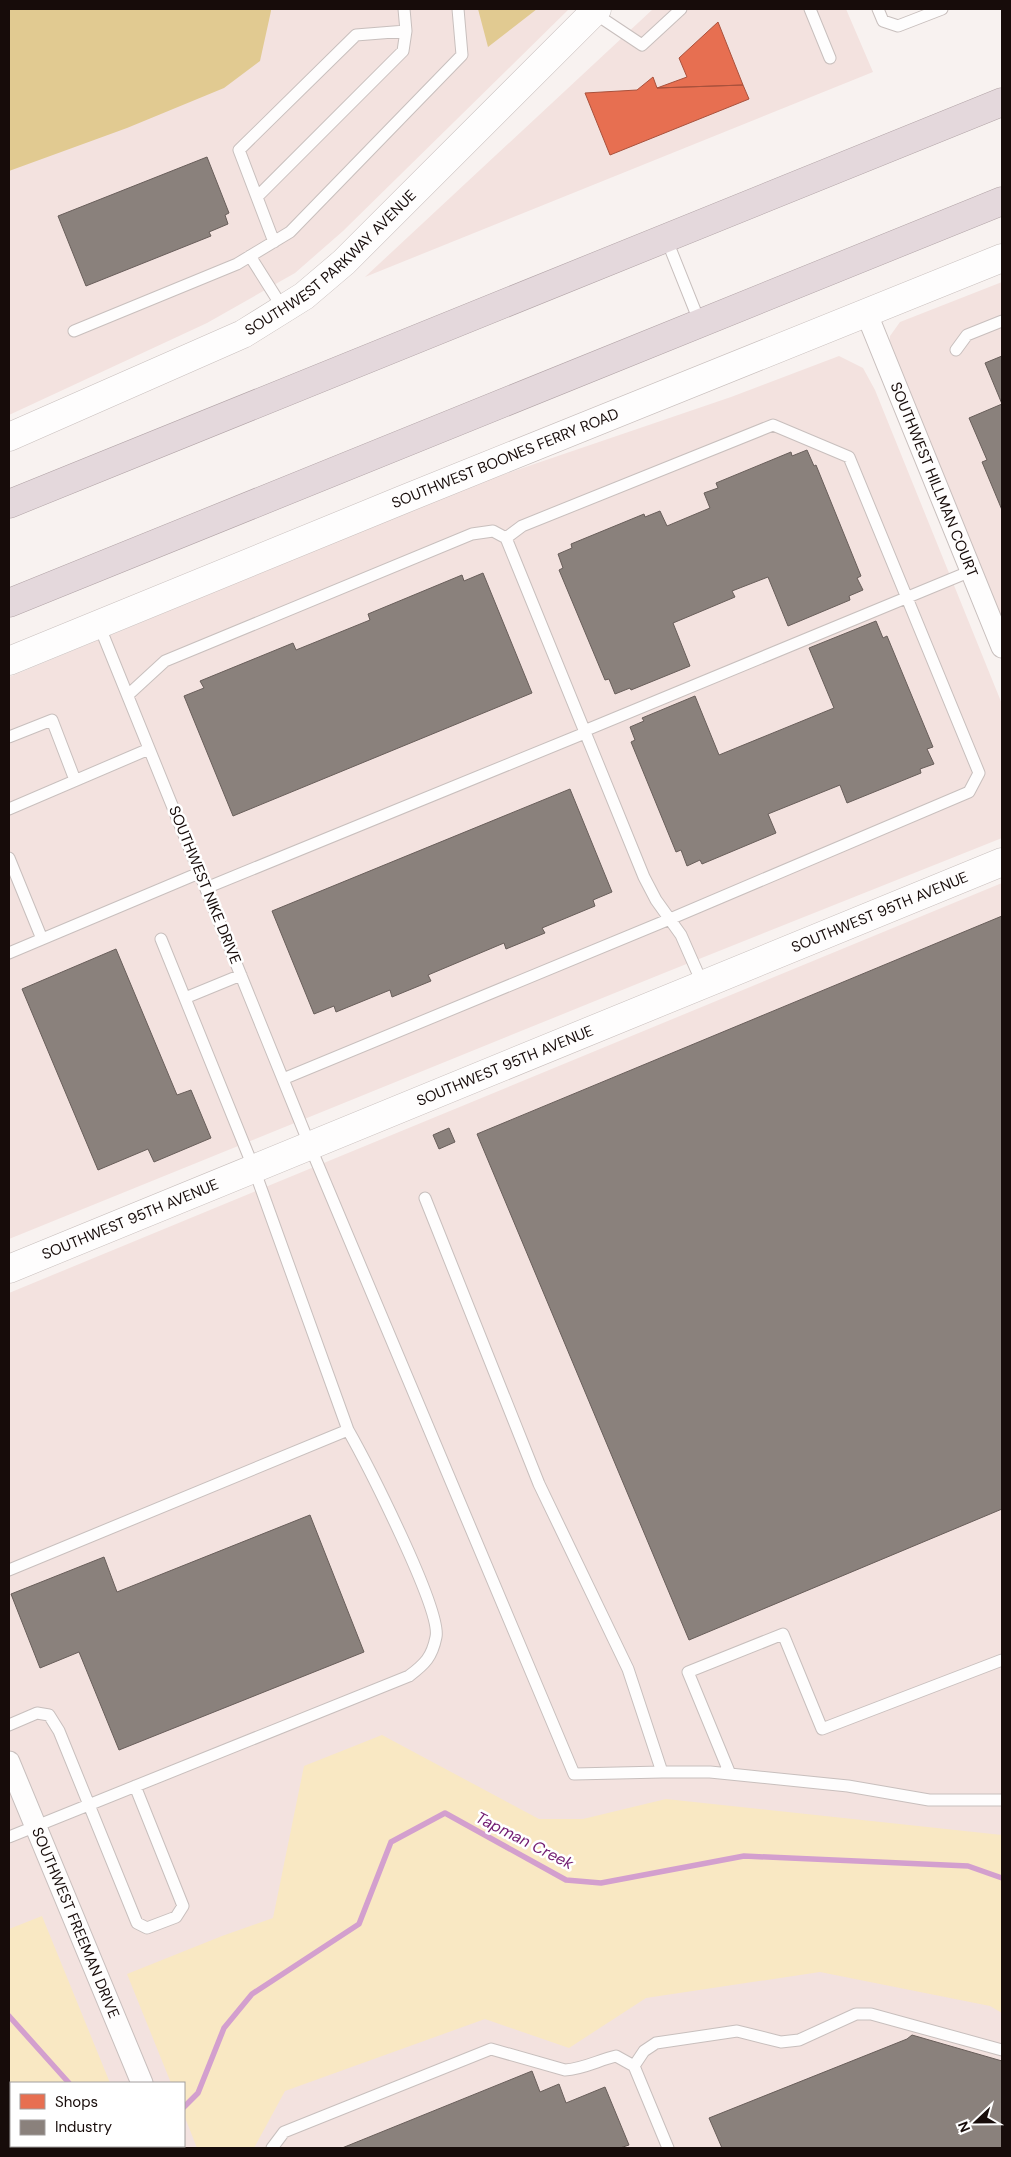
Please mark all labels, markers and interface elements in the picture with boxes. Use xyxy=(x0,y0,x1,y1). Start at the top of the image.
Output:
street label: SOUTHWEST PARKWAY AVENUE xyxy=(241,185,421,340)
street label: SOUTHWEST HILLMAN COURT xyxy=(886,379,983,580)
street label: SOUTHWEST BOONES FERRY ROAD xyxy=(389,404,622,513)
street label: SOUTHWEST NIKE DRIVE xyxy=(164,803,246,967)
street label: SOUTHWEST 95TH AVENUE xyxy=(788,867,971,957)
street label: SOUTHWEST 95TH AVENUE xyxy=(414,1021,596,1111)
street label: SOUTHWEST 95TH AVENUE xyxy=(39,1174,222,1264)
water label: Tapman Creek xyxy=(472,1807,578,1874)
street label: SOUTHWEST FREEMAN DRIVE xyxy=(27,1824,124,2021)
legend xyxy=(10,2082,185,2147)
text: Shops xyxy=(55,2092,98,2112)
north arrow xyxy=(951,2097,1001,2147)
text: Industry xyxy=(55,2117,113,2137)
text: N xyxy=(954,2119,974,2135)

